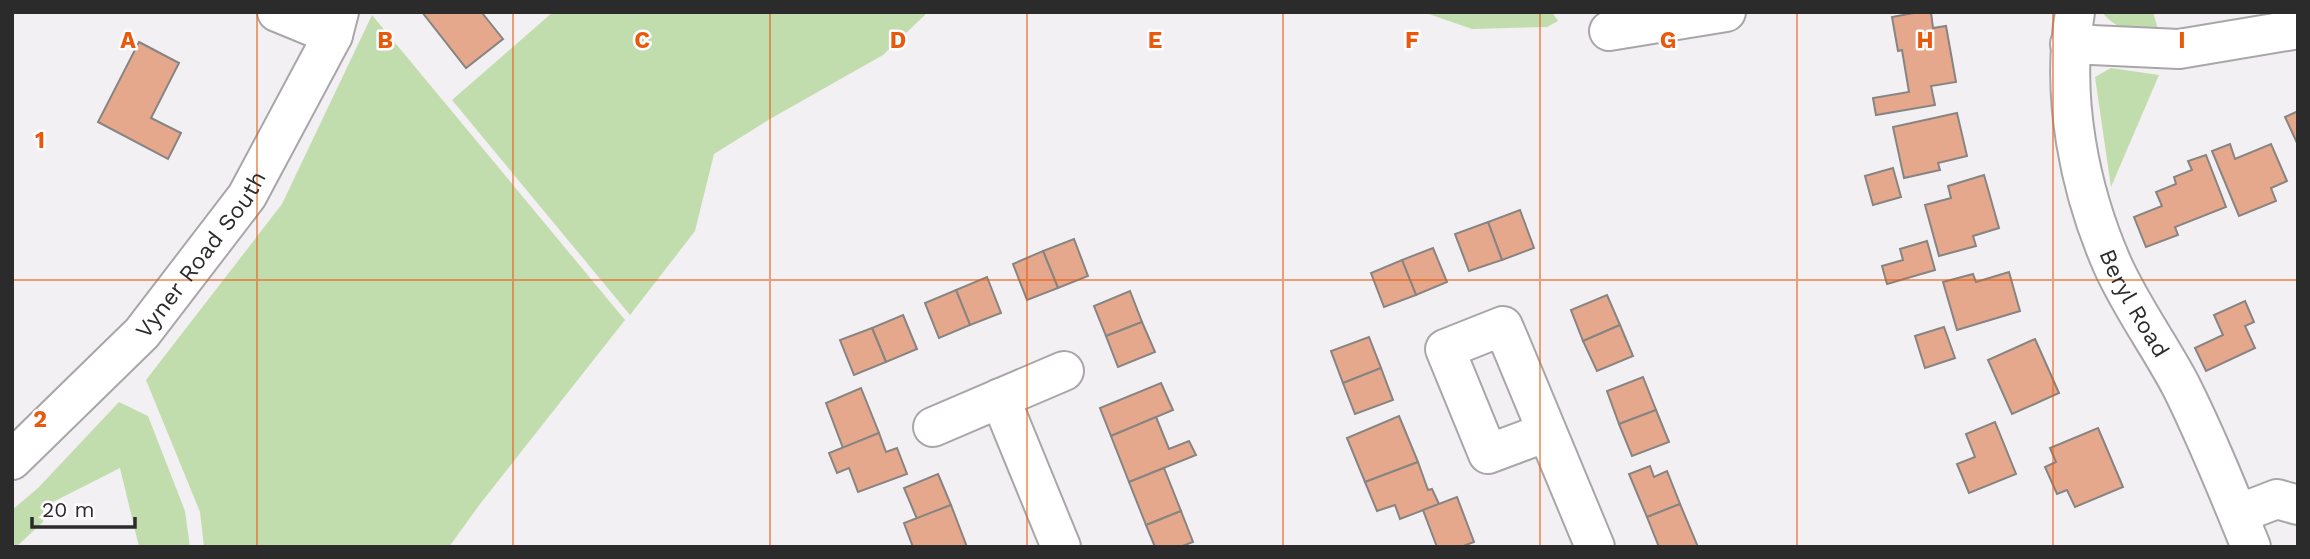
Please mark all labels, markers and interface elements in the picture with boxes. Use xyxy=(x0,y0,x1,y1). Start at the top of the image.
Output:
text: A xyxy=(120,27,136,54)
text: B xyxy=(377,27,393,54)
text: C xyxy=(634,27,650,54)
text: D xyxy=(890,27,906,54)
text: E xyxy=(1148,27,1162,54)
text: F xyxy=(1405,27,1419,54)
text: G xyxy=(1660,27,1676,54)
text: H xyxy=(1916,27,1934,54)
text: I xyxy=(2178,27,2186,54)
text: 1 xyxy=(35,127,45,154)
street label: Vyner Road South xyxy=(130,167,272,343)
street label: Beryl Road xyxy=(2093,245,2175,363)
text: 2 xyxy=(33,406,47,433)
scale bar xyxy=(32,486,135,530)
text: 20 m xyxy=(42,497,94,522)

